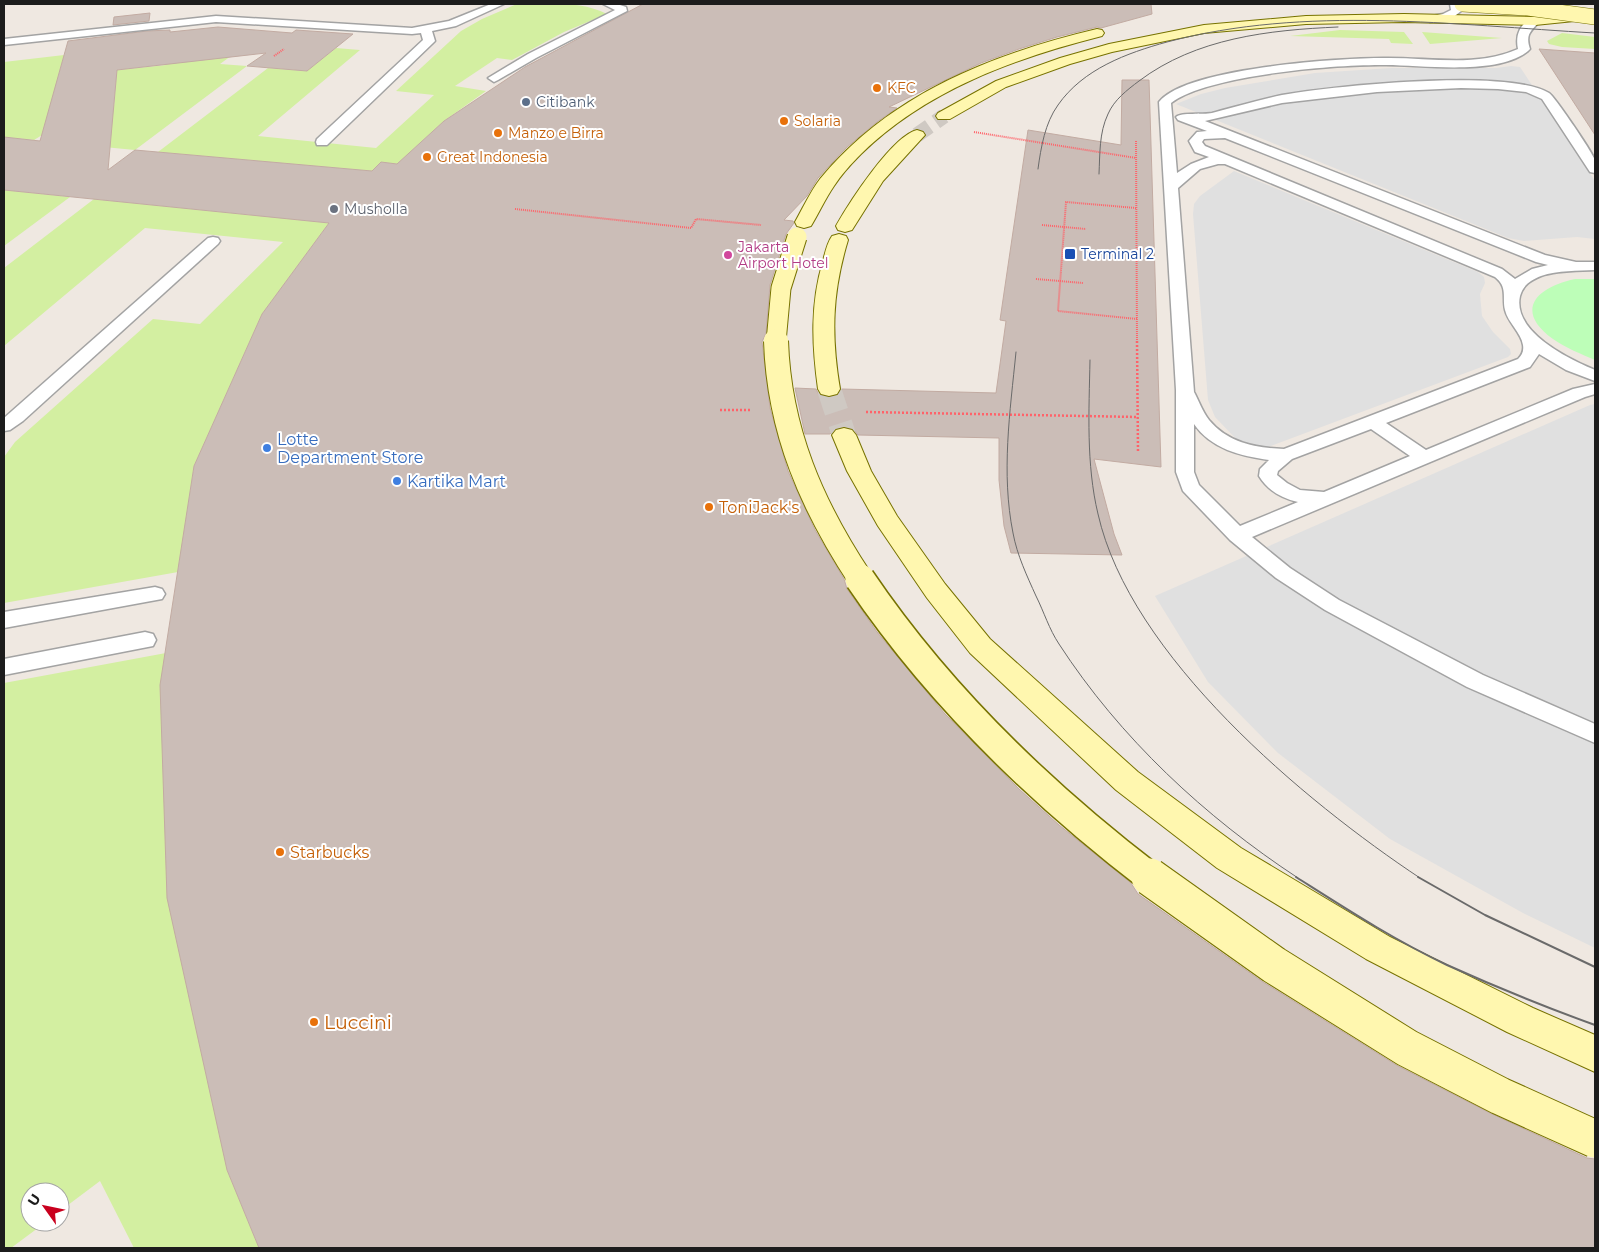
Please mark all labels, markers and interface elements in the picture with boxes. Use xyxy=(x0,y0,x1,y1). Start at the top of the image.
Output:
place label: KFC xyxy=(887,79,916,97)
marker: KFC xyxy=(871,82,883,94)
place label: Citibank xyxy=(536,93,595,111)
marker: Citibank xyxy=(520,96,532,108)
place label: Solaria xyxy=(794,112,841,130)
marker: Solaria xyxy=(778,115,790,127)
place label: Manzo e Birra xyxy=(508,124,604,142)
marker: Manzo e Birra xyxy=(492,127,504,139)
place label: Great Indonesia xyxy=(437,148,548,166)
marker: Great Indonesia xyxy=(421,151,433,163)
place label: Musholla xyxy=(344,200,408,218)
marker: Musholla xyxy=(328,203,340,215)
place label: Jakarta Airport Hotel xyxy=(737,238,829,272)
place label: Terminal 2 xyxy=(1081,245,1154,263)
marker: Terminal 2 xyxy=(1063,247,1077,261)
marker: Jakarta Airport Hotel xyxy=(722,249,734,261)
place label: Lotte Department Store xyxy=(277,430,423,467)
marker: Lotte Department Store xyxy=(261,442,273,454)
place label: Kartika Mart xyxy=(407,472,506,491)
marker: Kartika Mart xyxy=(391,475,403,487)
place label: ToniJack's xyxy=(719,498,800,517)
marker: ToniJack's xyxy=(703,501,715,513)
place label: Starbucks xyxy=(290,843,370,862)
marker: Starbucks xyxy=(274,846,286,858)
place label: Luccini xyxy=(324,1011,392,1034)
marker: Luccini xyxy=(308,1016,320,1028)
north arrow xyxy=(20,1182,70,1232)
text: U xyxy=(24,1190,45,1209)

